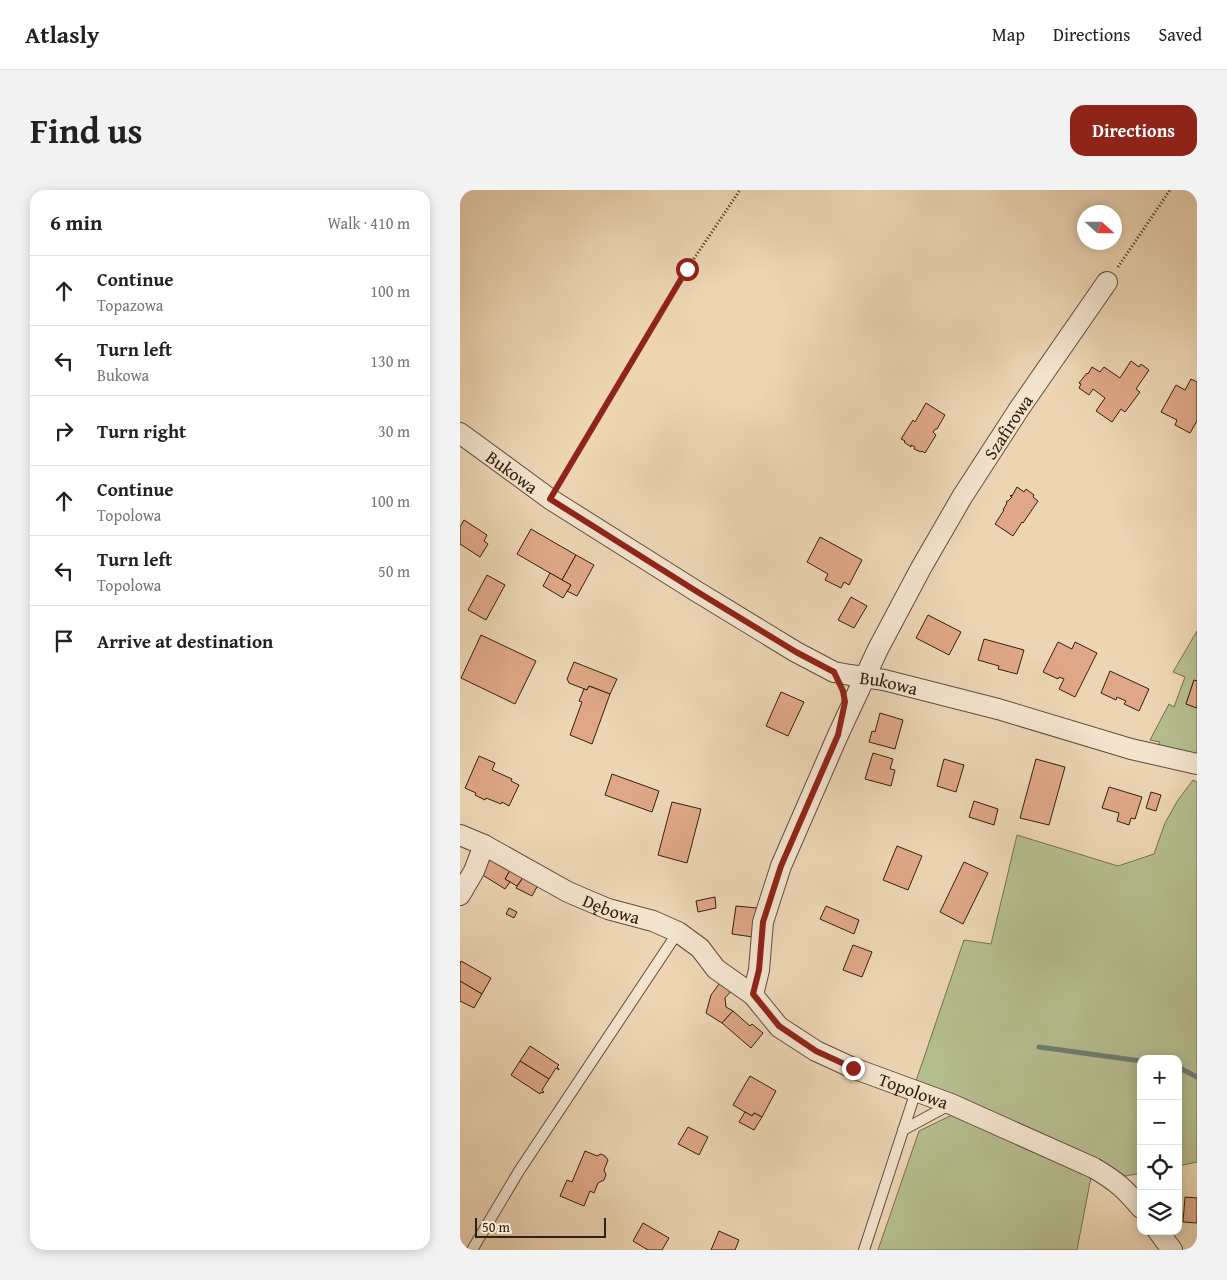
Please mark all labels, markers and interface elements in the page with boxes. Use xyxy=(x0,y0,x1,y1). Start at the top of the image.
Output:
text: Atlasly xyxy=(25,17,99,52)
text: Map xyxy=(992,21,1025,48)
text: Directions xyxy=(1053,21,1130,48)
text: Saved xyxy=(1158,21,1202,48)
text: Find us xyxy=(30,105,143,156)
button: Directions xyxy=(1070,105,1197,156)
north arrow xyxy=(1077,205,1122,250)
text: 6 min xyxy=(50,207,102,238)
text: Walk · 410 m xyxy=(327,211,410,235)
route start xyxy=(676,258,699,281)
text: Continue xyxy=(97,265,174,293)
icon: ahead xyxy=(50,277,78,305)
text: 100 m xyxy=(370,279,410,303)
text: Topazowa xyxy=(97,293,163,317)
text: Turn left xyxy=(97,335,172,363)
icon: left xyxy=(50,347,78,375)
text: 130 m xyxy=(370,349,410,373)
text: Bukowa xyxy=(97,363,149,387)
street label: Szafirowa xyxy=(976,388,1039,465)
icon: right xyxy=(50,417,78,445)
text: Turn right xyxy=(97,417,186,445)
text: 30 m xyxy=(378,419,410,443)
street label: Bukowa xyxy=(481,443,544,500)
text: Continue xyxy=(97,475,174,503)
icon: ahead xyxy=(50,487,78,515)
text: 100 m xyxy=(370,489,410,513)
text: Topolowa xyxy=(97,503,161,527)
text: Turn left xyxy=(97,545,172,573)
icon: left xyxy=(50,557,78,585)
text: 50 m xyxy=(378,559,410,583)
text: Topolowa xyxy=(97,573,161,597)
icon: arrive xyxy=(50,627,78,655)
text: Arrive at destination xyxy=(97,627,273,655)
street label: Bukowa xyxy=(858,663,921,702)
street label: Dębowa xyxy=(579,886,643,931)
map controls xyxy=(1137,1055,1182,1235)
button: + xyxy=(1137,1055,1182,1100)
route end xyxy=(842,1057,865,1080)
street label: Topolowa xyxy=(875,1065,953,1116)
button: − xyxy=(1137,1100,1182,1145)
button: locate xyxy=(1137,1145,1182,1190)
button: layers xyxy=(1137,1190,1182,1235)
scale bar xyxy=(475,1215,606,1238)
text: 50 m xyxy=(482,1217,510,1237)

